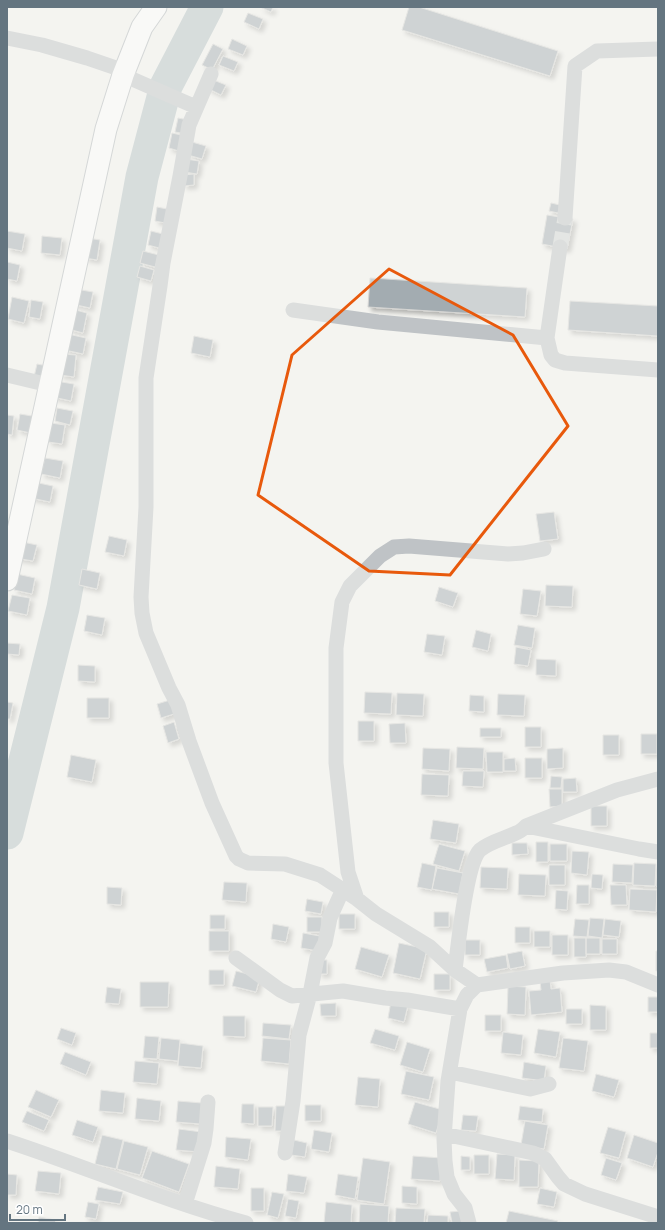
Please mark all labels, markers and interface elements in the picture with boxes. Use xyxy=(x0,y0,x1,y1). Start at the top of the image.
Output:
scale bar xyxy=(10,1196,65,1222)
text: 20 m xyxy=(16,1201,43,1218)

